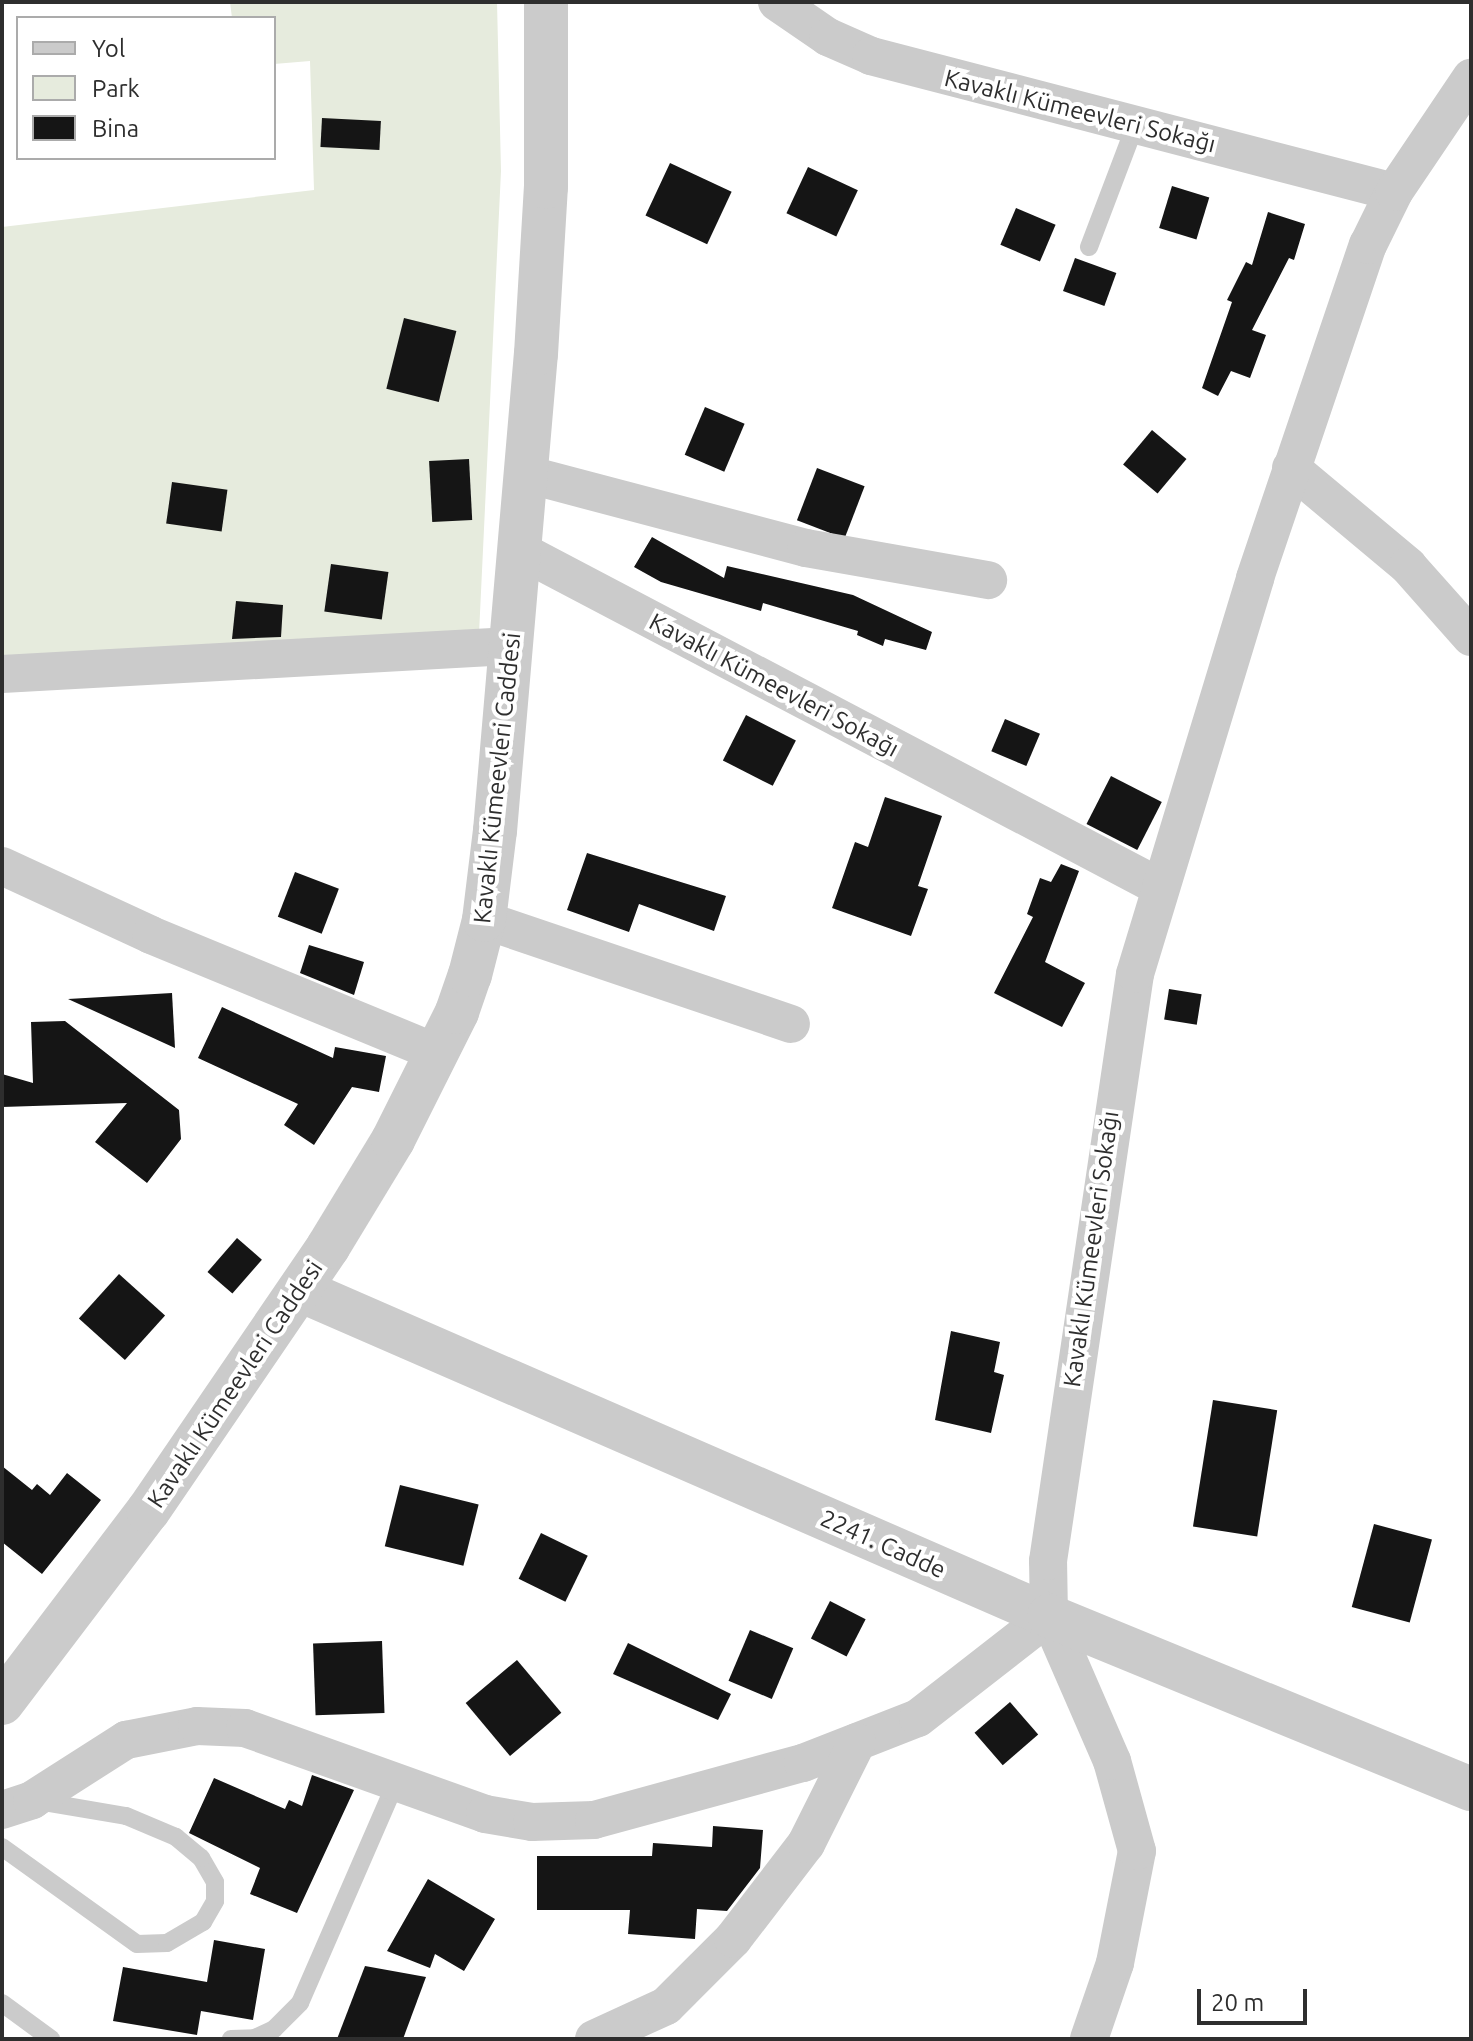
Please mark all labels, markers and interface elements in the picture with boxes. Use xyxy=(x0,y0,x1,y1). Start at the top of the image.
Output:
legend xyxy=(16,16,276,160)
text: Yol xyxy=(92,35,125,62)
street label: Kavaklı Kümeevleri Sokağı xyxy=(941,63,1219,159)
text: Park xyxy=(92,75,140,102)
text: Bina xyxy=(92,115,139,142)
street label: Kavaklı Kümeevleri Sokağı xyxy=(644,607,904,763)
street label: Kavaklı Kümeevleri Caddesi xyxy=(467,631,527,925)
street label: Kavaklı Kümeevleri Sokağı xyxy=(1057,1109,1125,1389)
street label: Kavaklı Kümeevleri Caddesi xyxy=(141,1255,329,1513)
street label: 2241. Cadde xyxy=(816,1504,950,1584)
scale bar xyxy=(1201,1973,1311,2023)
text: 20 m xyxy=(1211,1989,1264,2016)

